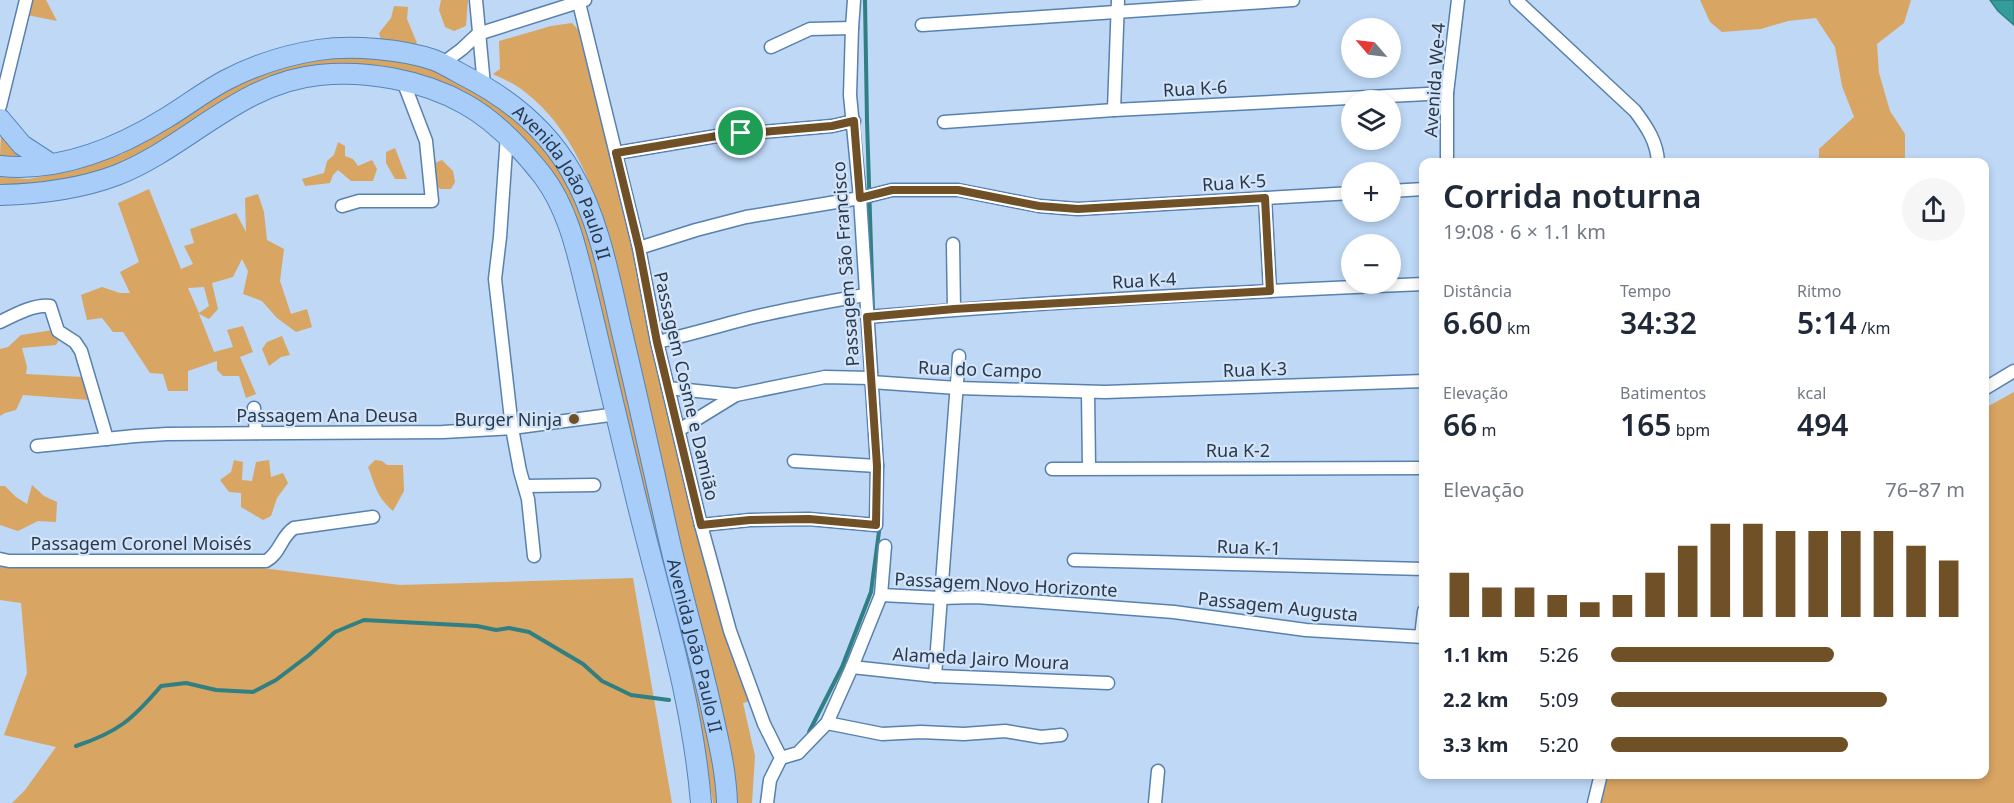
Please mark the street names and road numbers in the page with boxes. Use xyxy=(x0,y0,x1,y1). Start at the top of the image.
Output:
street label: Avenida We-4 xyxy=(1418,22,1450,138)
street label: Rua K-6 xyxy=(1162,74,1228,102)
street label: Avenida João Paulo II xyxy=(508,99,617,262)
street label: Passagem São Francisco xyxy=(826,161,864,367)
street label: Rua K-5 xyxy=(1201,168,1267,196)
street label: Rua K-4 xyxy=(1111,266,1177,294)
street label: Passagem Cosme e Damião xyxy=(649,269,725,503)
street label: Rua do Campo xyxy=(918,355,1042,383)
street label: Rua K-3 xyxy=(1222,356,1288,382)
street label: Passagem Ana Deusa xyxy=(236,403,418,427)
street label: Rua K-2 xyxy=(1206,438,1270,462)
street label: Passagem Coronel Moisés xyxy=(30,531,252,555)
street label: Rua K-1 xyxy=(1216,534,1282,560)
street label: Avenida João Paulo II xyxy=(662,556,728,735)
street label: Passagem Novo Horizonte xyxy=(894,566,1118,602)
street label: Passagem Augusta xyxy=(1197,586,1359,626)
street label: Alameda Jairo Moura xyxy=(892,641,1070,675)

